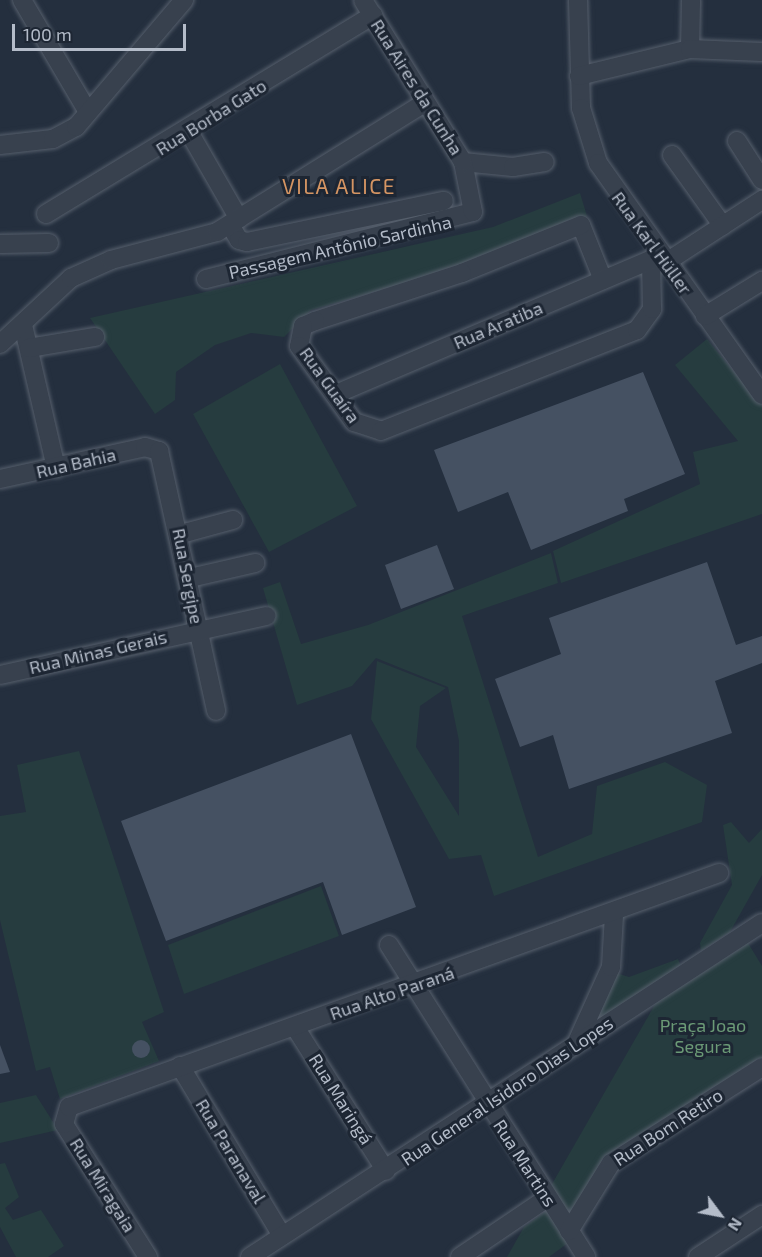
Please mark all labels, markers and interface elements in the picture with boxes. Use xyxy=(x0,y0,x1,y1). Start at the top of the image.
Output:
scale bar xyxy=(15,12,189,50)
street label: Rua Aires da Cunha xyxy=(366,15,468,159)
text: 100 m xyxy=(23,23,72,45)
street label: Rua Borba Gato xyxy=(152,74,270,160)
district label: VILA ALICE xyxy=(282,173,396,199)
street label: Rua Karl Hüller xyxy=(607,187,697,299)
street label: Passagem Antônio Sardinha xyxy=(226,211,454,283)
street label: Rua Aratiba xyxy=(450,296,546,354)
street label: Rua Guaíra xyxy=(295,343,365,427)
street label: Rua Bahia xyxy=(34,443,118,483)
street label: Rua Sergipe xyxy=(168,526,208,626)
street label: Rua Minas Gerais xyxy=(27,626,169,678)
street label: Rua Alto Paraná xyxy=(327,962,457,1024)
street label: Rua General Isidoro Dias Lopes xyxy=(397,1012,617,1170)
park label: Praça Joao Segura xyxy=(660,1015,746,1058)
street label: Rua Maringá xyxy=(305,1050,377,1148)
street label: Rua Bom Retiro xyxy=(609,1084,727,1170)
street label: Rua Paranaval xyxy=(191,1095,271,1207)
street label: Rua Martins xyxy=(489,1116,561,1210)
street label: Rua Miragaia xyxy=(66,1134,140,1236)
north arrow xyxy=(690,1185,750,1245)
text: N xyxy=(725,1215,747,1235)

